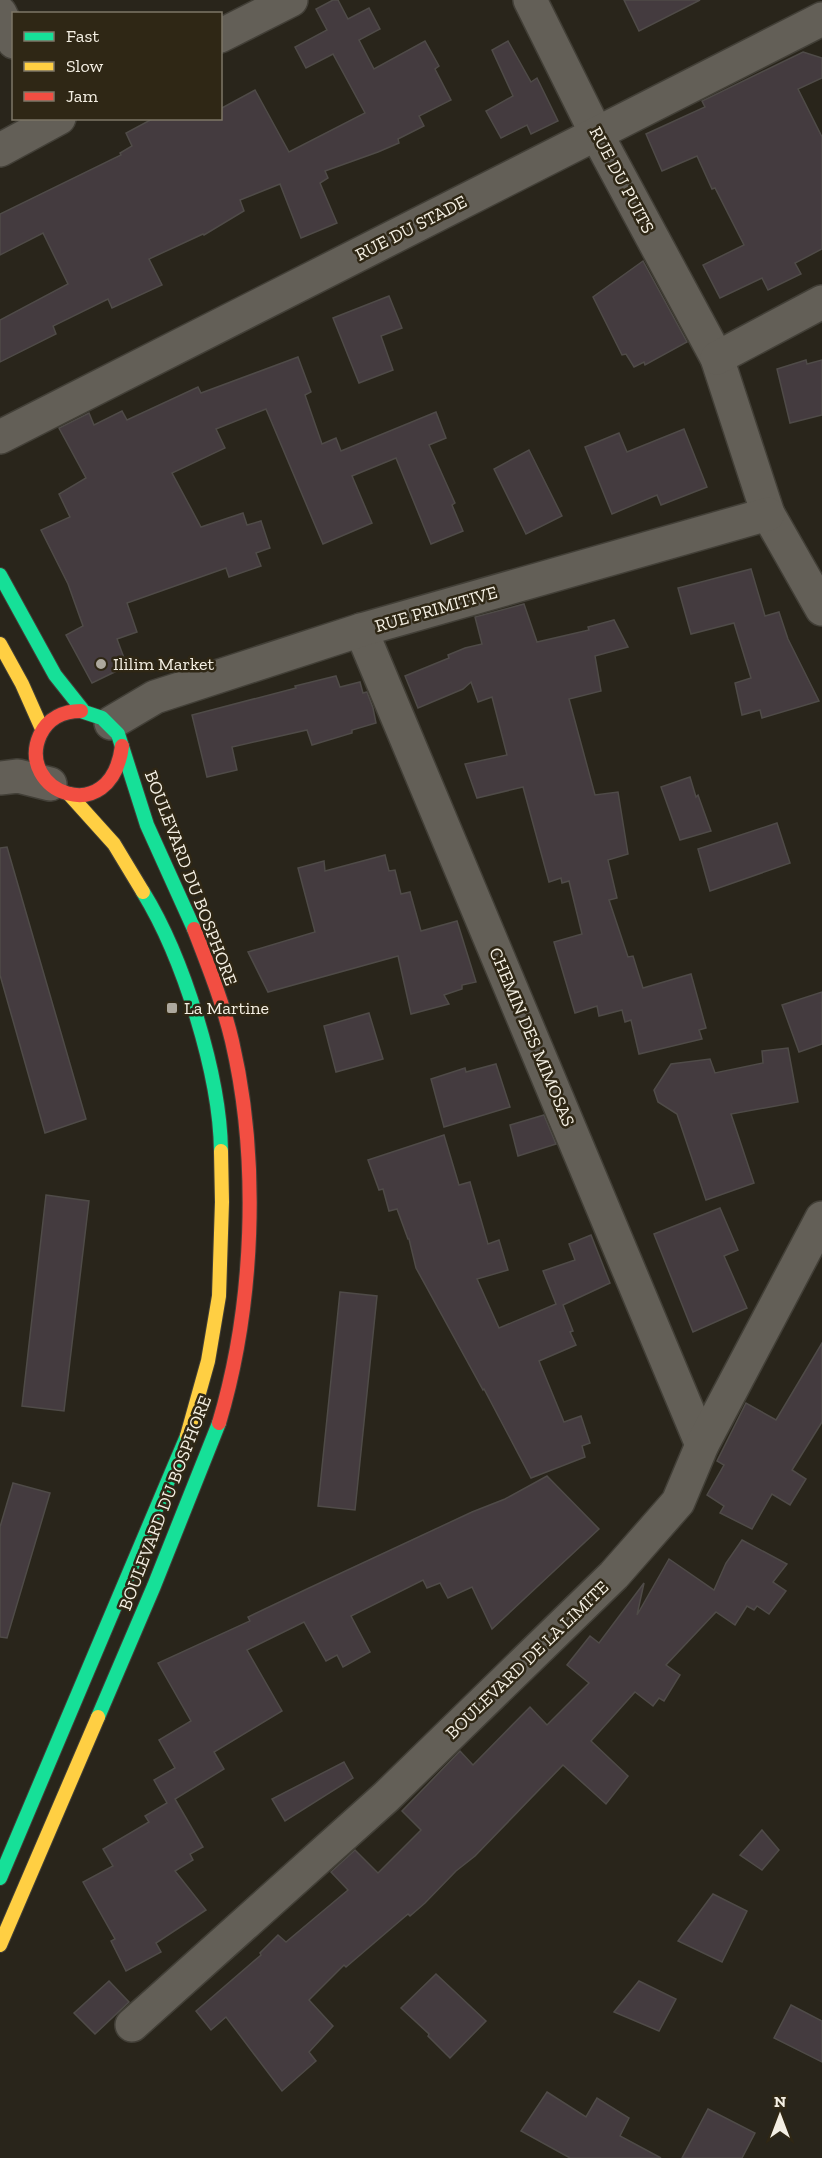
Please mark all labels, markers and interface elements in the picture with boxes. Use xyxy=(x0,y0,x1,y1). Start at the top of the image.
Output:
legend xyxy=(12,12,222,120)
text: Fast xyxy=(66,25,99,47)
text: Slow xyxy=(66,55,103,77)
text: Jam xyxy=(66,85,98,107)
street label: RUE DU PUITS xyxy=(585,123,659,237)
street label: RUE DU STADE xyxy=(351,190,471,266)
street label: RUE PRIMITIVE xyxy=(372,581,500,637)
place label: Ililim Market xyxy=(113,653,214,675)
marker: Ililim Market xyxy=(94,657,108,671)
street label: BOULEVARD DU BOSPHORE xyxy=(140,767,242,989)
street label: CHEMIN DES MIMOSAS xyxy=(484,944,580,1130)
place label: La Martine xyxy=(184,997,269,1019)
marker: La Martine xyxy=(165,1001,179,1015)
street label: BOULEVARD DU BOSPHORE xyxy=(114,1392,216,1614)
street label: BOULEVARD DE LA LIMITE xyxy=(441,1576,613,1744)
north arrow xyxy=(750,2086,810,2146)
text: N xyxy=(774,2092,786,2111)

